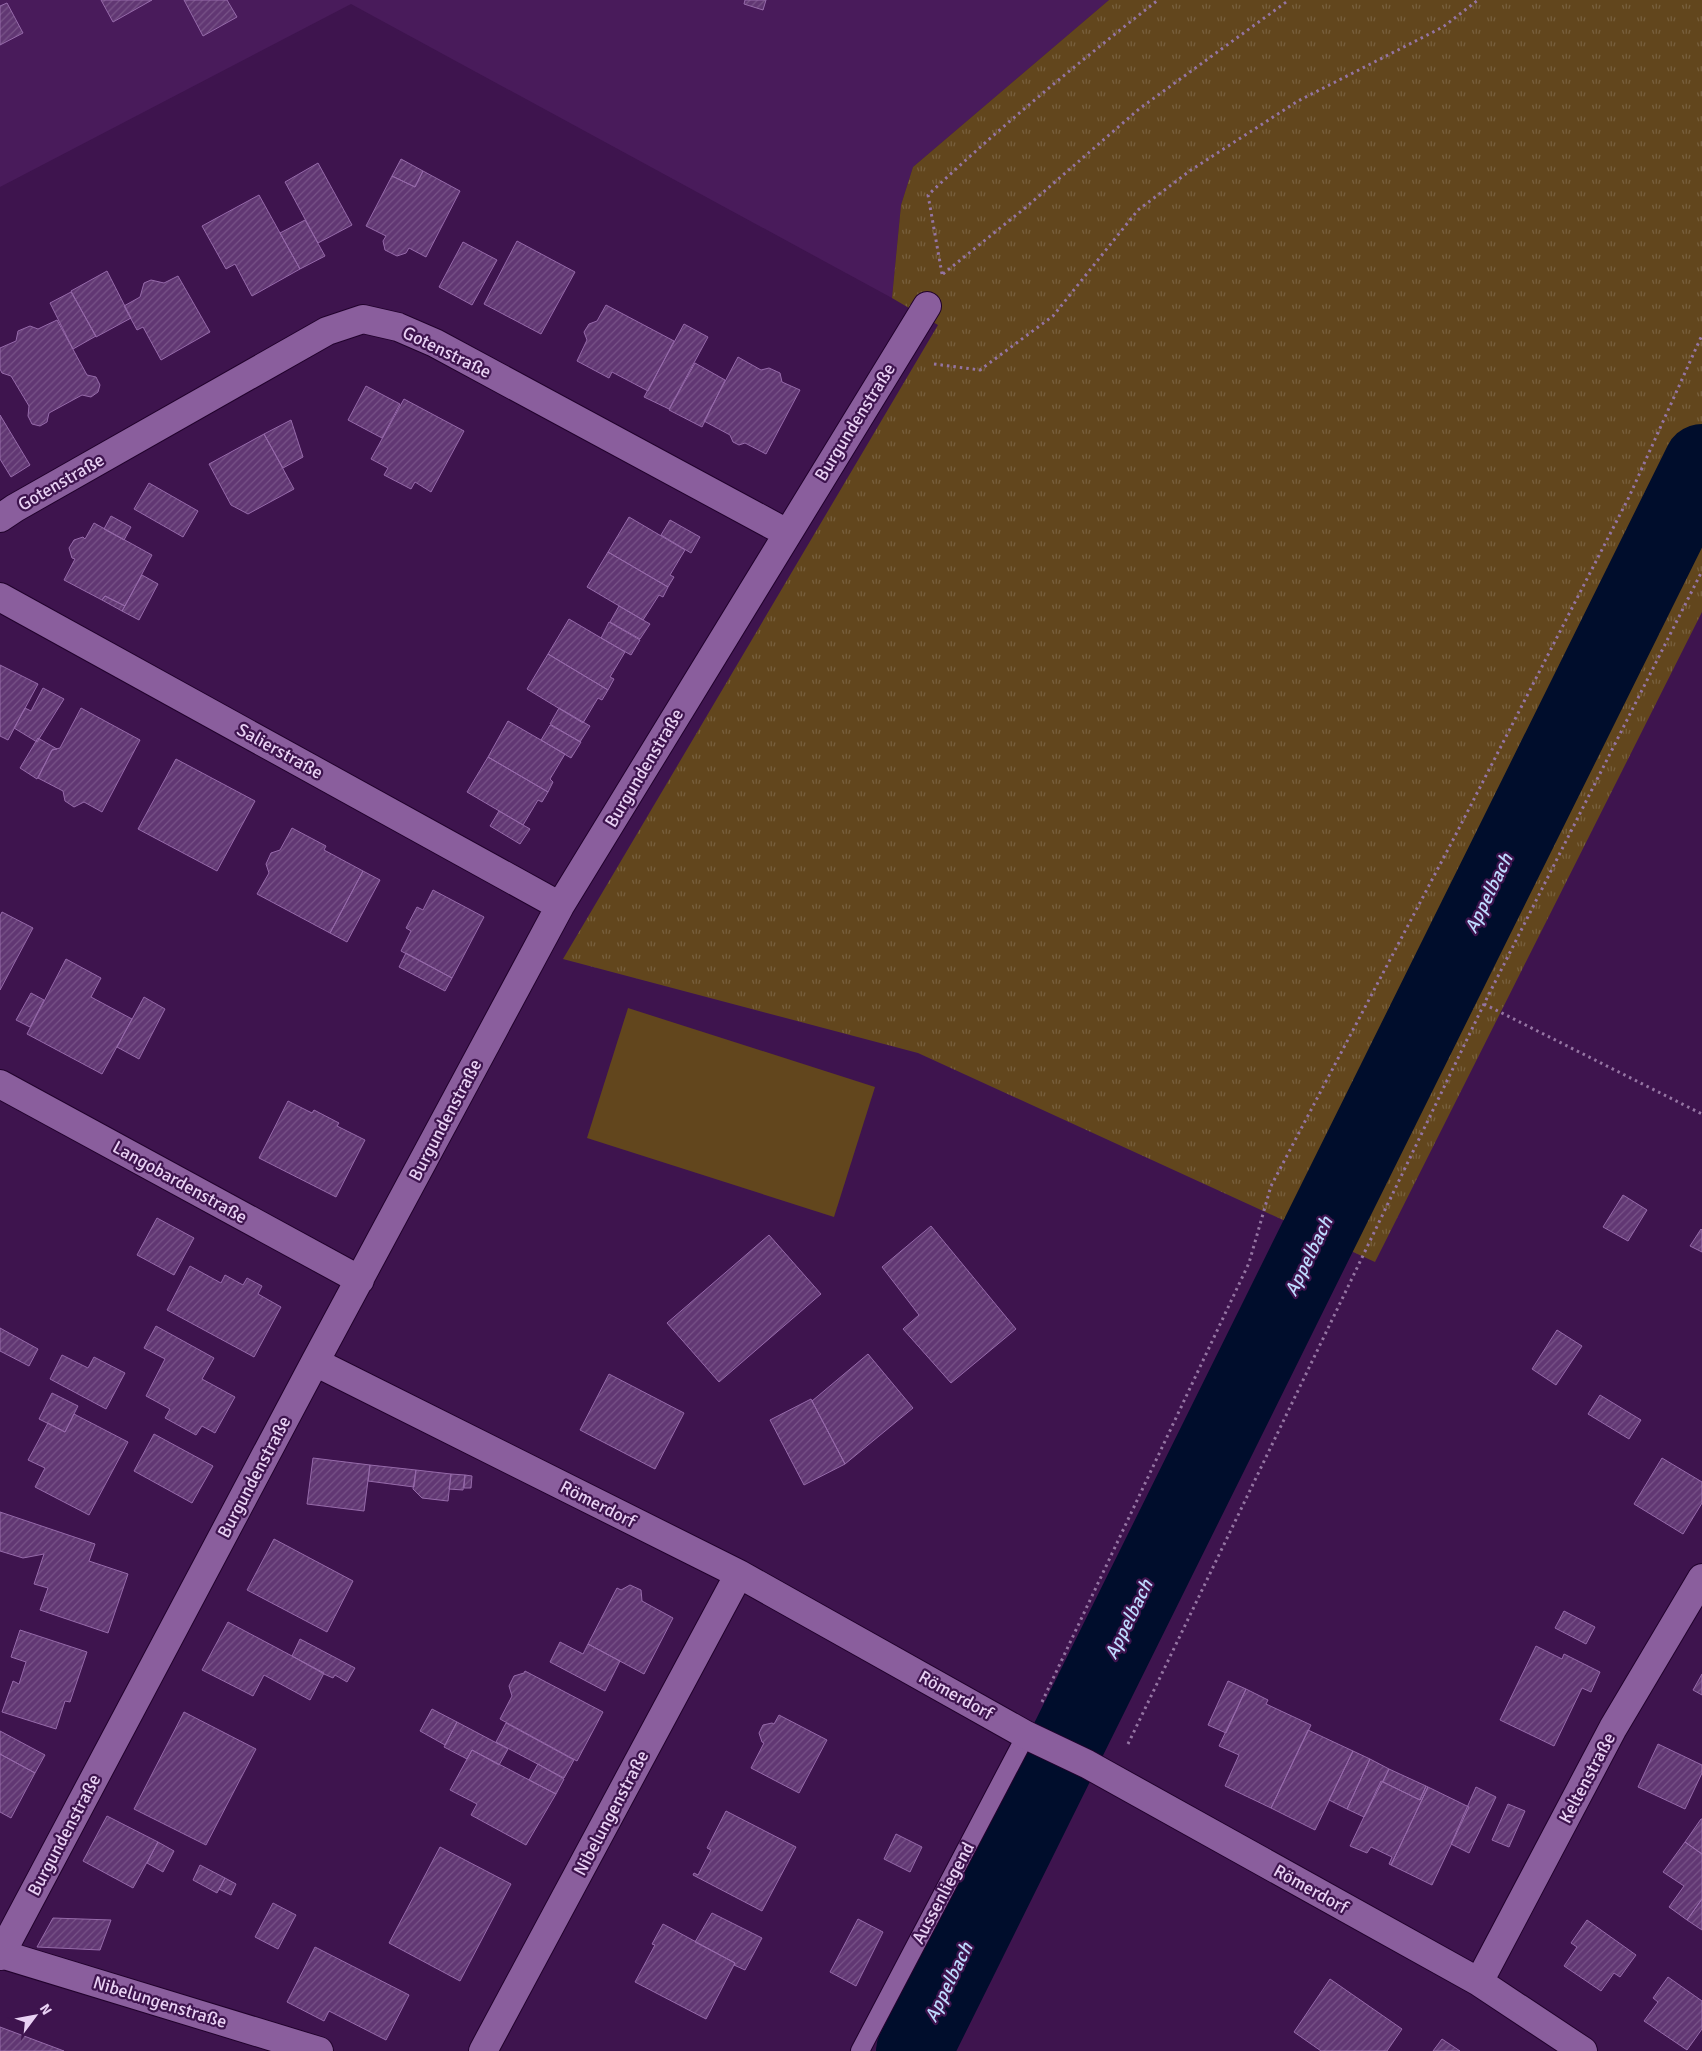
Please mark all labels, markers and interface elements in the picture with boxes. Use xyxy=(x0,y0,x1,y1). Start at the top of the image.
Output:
street label: Gotenstraße xyxy=(399,321,495,383)
street label: Burgundenstraße xyxy=(810,359,900,485)
street label: Gotenstraße xyxy=(14,449,108,515)
street label: Burgundenstraße xyxy=(600,705,688,831)
street label: Salierstraße xyxy=(233,718,327,784)
water label: Appelbach xyxy=(1459,849,1519,937)
street label: Burgundenstraße xyxy=(404,1055,486,1185)
street label: Langobardenstraße xyxy=(109,1136,251,1228)
water label: Appelbach xyxy=(1279,1212,1339,1300)
street label: Burgundenstraße xyxy=(213,1412,295,1542)
street label: Römerdorf xyxy=(557,1476,640,1533)
water label: Appelbach xyxy=(1099,1575,1159,1663)
street label: Römerdorf xyxy=(915,1666,998,1725)
street label: Keltenstraße xyxy=(1554,1729,1620,1827)
street label: Nibelungenstraße xyxy=(569,1747,653,1879)
street label: Burgundenstraße xyxy=(23,1770,105,1900)
street label: Aussenliegend xyxy=(907,1838,979,1948)
street label: Römerdorf xyxy=(1270,1860,1353,1919)
water label: Appelbach xyxy=(919,1938,979,2026)
street label: Nibelungenstraße xyxy=(90,1971,230,2033)
north arrow xyxy=(10,1991,60,2041)
text: N xyxy=(36,2001,55,2018)

